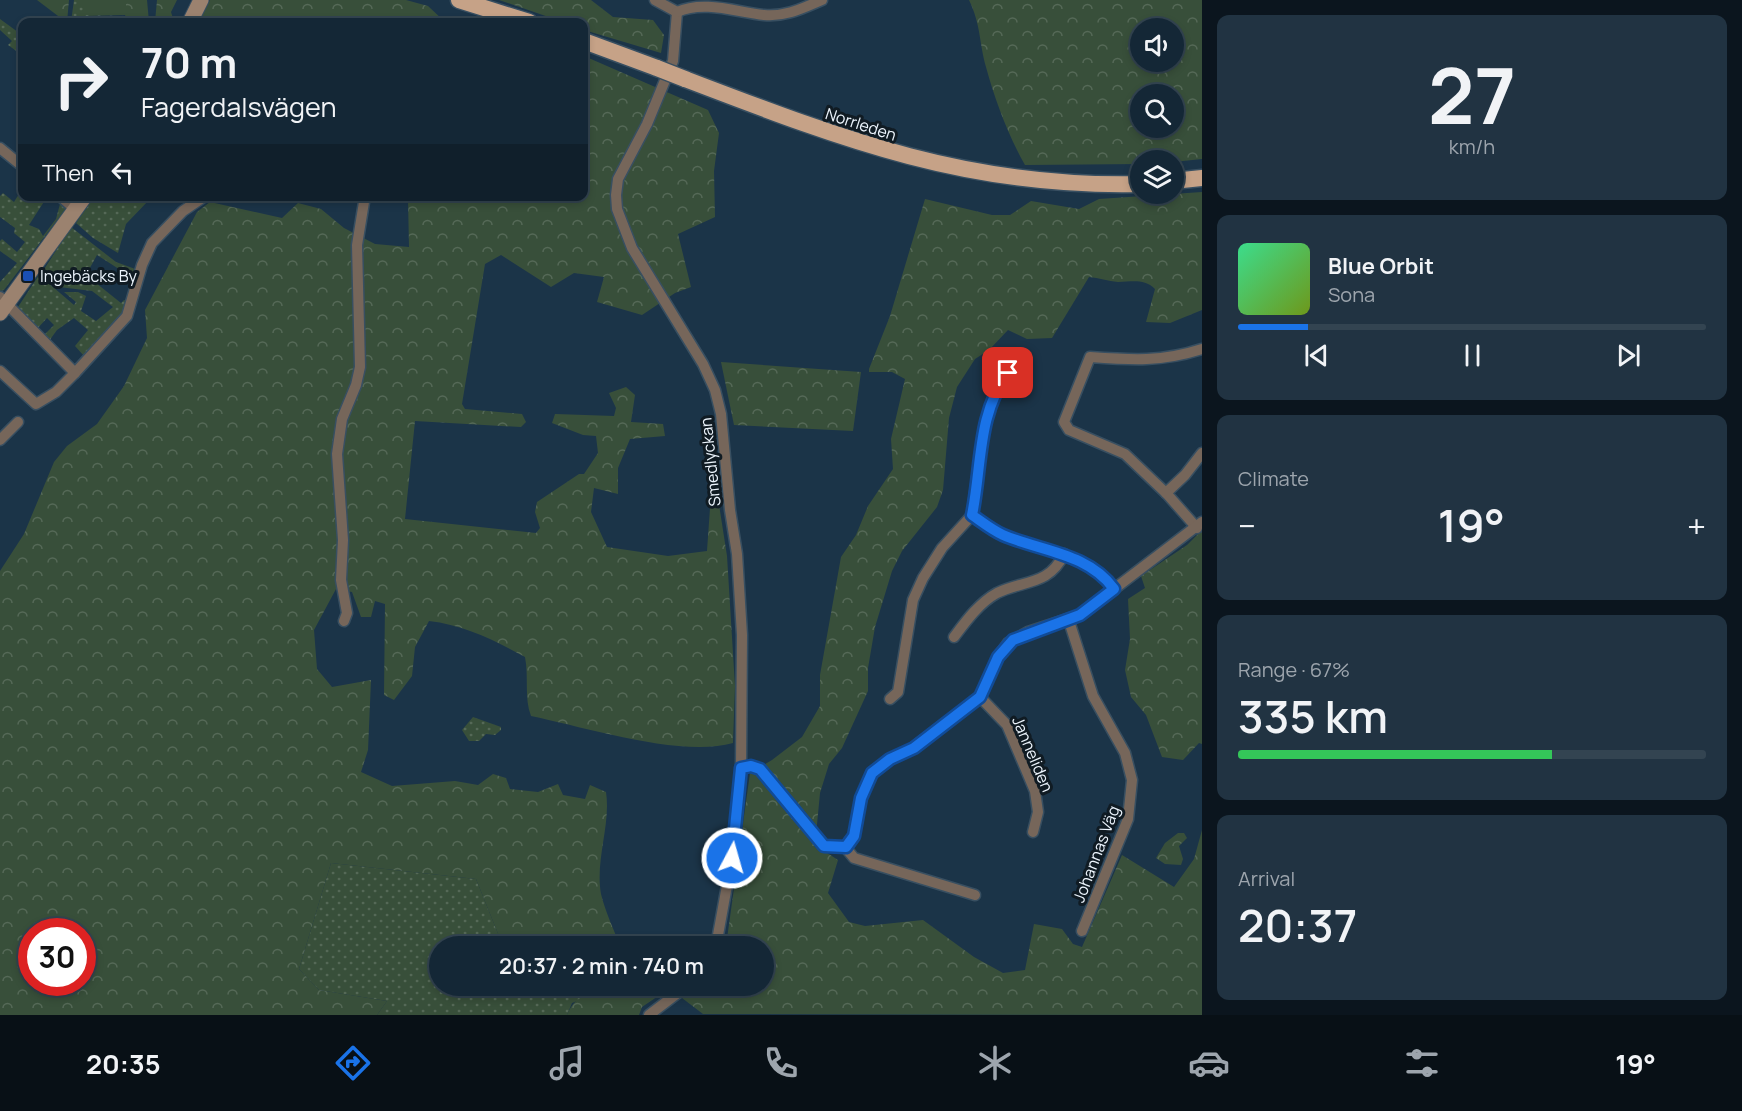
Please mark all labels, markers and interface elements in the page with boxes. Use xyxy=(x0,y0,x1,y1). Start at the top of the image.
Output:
map controls xyxy=(1130,18,1184,204)
button: sound xyxy=(1130,18,1184,72)
text: 70 m xyxy=(141,33,237,91)
text: 27 xyxy=(1428,41,1516,147)
icon: right xyxy=(42,42,120,120)
button: search xyxy=(1130,84,1184,138)
text: Fagerdalsvägen xyxy=(141,88,337,125)
street label: Norrleden xyxy=(823,102,899,146)
text: km/h xyxy=(1449,133,1495,160)
button: layers xyxy=(1130,150,1184,204)
icon: left xyxy=(106,156,139,189)
text: Then xyxy=(42,158,94,188)
text: Blue Orbit xyxy=(1328,251,1434,281)
place label: Ingebäcks By xyxy=(40,265,137,287)
marker: Ingebäcks By xyxy=(21,269,35,283)
text: Sona xyxy=(1328,281,1375,308)
icon: previous xyxy=(1300,339,1333,372)
icon: pause xyxy=(1456,339,1489,372)
icon: next xyxy=(1612,339,1645,372)
pin xyxy=(982,347,1033,398)
icon: arrive xyxy=(991,356,1024,389)
street label: Smedlyckan xyxy=(694,416,726,508)
text: Climate xyxy=(1238,465,1309,492)
text: 19° xyxy=(1438,494,1505,556)
text: − xyxy=(1238,503,1256,548)
text: + xyxy=(1687,503,1706,548)
text: Range · 67% xyxy=(1238,656,1350,683)
text: 335 km xyxy=(1238,685,1388,747)
street label: Janneliden xyxy=(1007,713,1059,795)
street label: Johannas Väg xyxy=(1067,802,1125,906)
position arrow xyxy=(700,826,764,890)
text: Arrival xyxy=(1238,865,1295,892)
text: 20:37 xyxy=(1238,894,1357,956)
speed limit sign: 30 xyxy=(18,918,96,996)
text: 20:37 · 2 min · 740 m xyxy=(499,951,704,981)
icon: directions xyxy=(332,1042,374,1084)
icon: music xyxy=(546,1042,588,1084)
icon: phone xyxy=(760,1042,802,1084)
icon: climate xyxy=(974,1042,1016,1084)
icon: car xyxy=(1188,1042,1230,1084)
icon: filters xyxy=(1401,1042,1443,1084)
text: 20:35 xyxy=(86,1045,161,1082)
text: 19° xyxy=(1615,1045,1656,1082)

